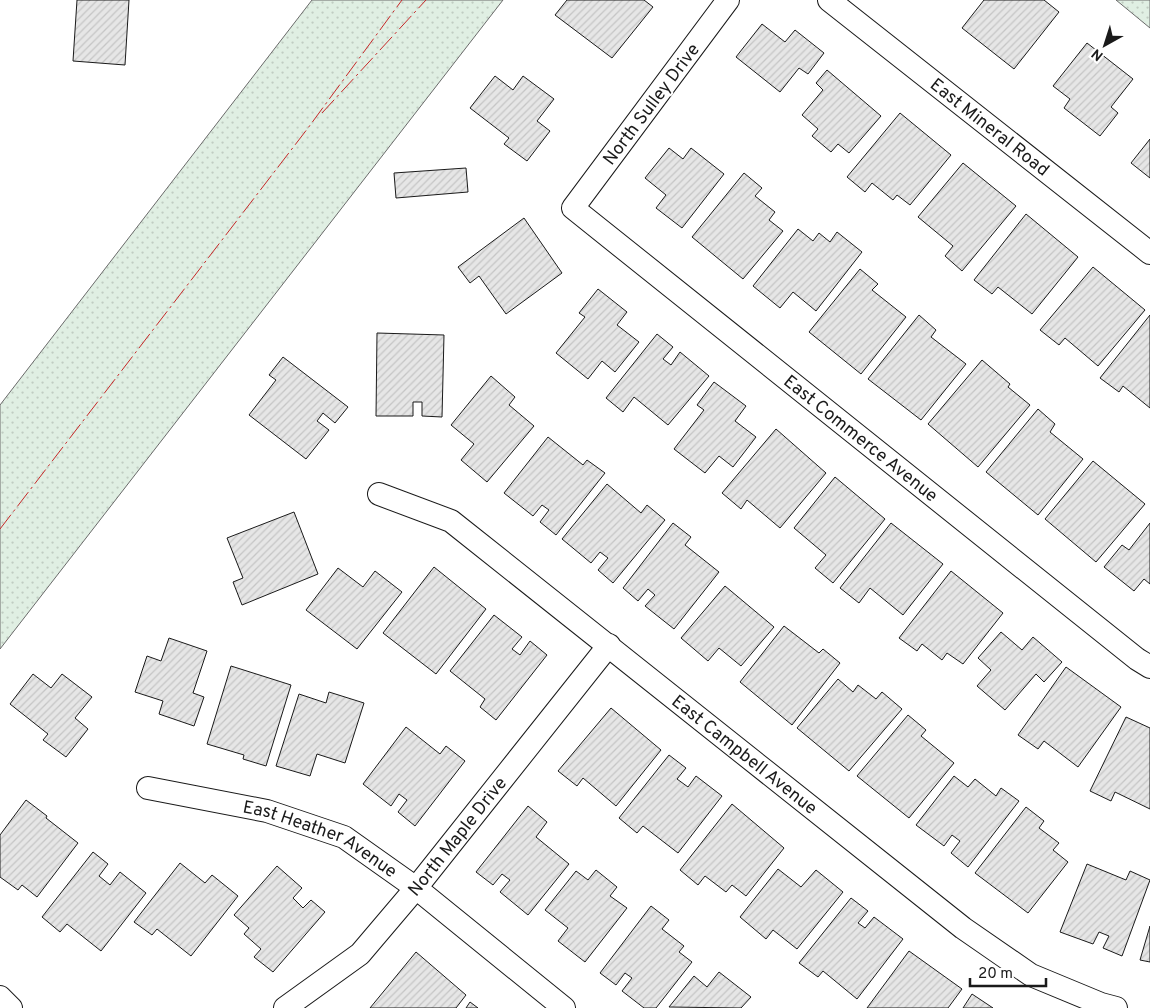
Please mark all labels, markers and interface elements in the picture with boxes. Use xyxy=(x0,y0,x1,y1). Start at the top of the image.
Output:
north arrow xyxy=(1080,20,1130,70)
street label: North Sulley Drive xyxy=(599,39,706,170)
text: N xyxy=(1089,44,1107,64)
street label: East Mineral Road xyxy=(925,74,1053,182)
street label: East Commerce Avenue xyxy=(778,371,942,508)
street label: East Campbell Avenue xyxy=(666,691,821,821)
street label: North Maple Drive xyxy=(404,773,513,902)
street label: East Heather Avenue xyxy=(241,797,401,884)
scale bar xyxy=(970,956,1046,988)
text: 20 m xyxy=(978,965,1013,984)

